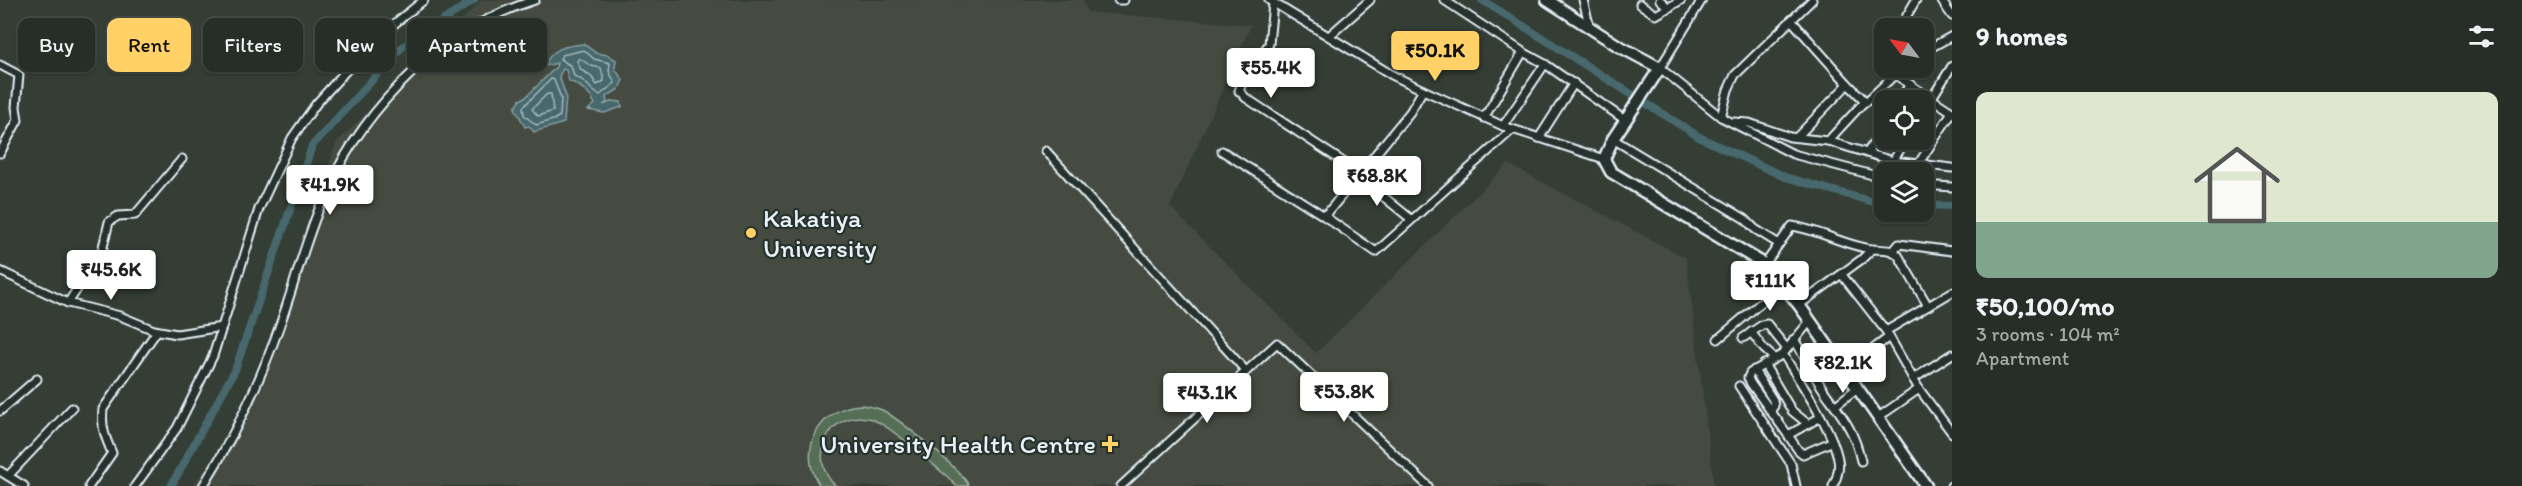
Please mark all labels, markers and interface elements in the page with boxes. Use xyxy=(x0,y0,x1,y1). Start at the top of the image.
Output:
chip: Buy xyxy=(18,18,95,72)
chip: Rent xyxy=(107,18,191,72)
chip: Filters xyxy=(203,18,303,72)
chip: New xyxy=(315,18,395,72)
chip: Apartment xyxy=(407,18,547,72)
north arrow xyxy=(1874,18,1934,78)
map controls xyxy=(1874,18,1934,222)
text: 9 homes xyxy=(1976,20,2068,52)
icon: filters xyxy=(2465,20,2498,53)
pin: ₹50.1K xyxy=(1386,31,1484,82)
text: ₹50.1K xyxy=(1405,38,1465,62)
pin: ₹55.4K xyxy=(1222,48,1320,99)
text: ₹55.4K xyxy=(1241,55,1301,79)
button: locate xyxy=(1874,90,1934,150)
icon: home xyxy=(2183,131,2291,239)
pin: ₹68.8K xyxy=(1328,156,1426,207)
button: layers xyxy=(1874,162,1934,222)
text: ₹68.8K xyxy=(1347,163,1407,187)
pin: ₹41.9K xyxy=(281,165,379,216)
text: ₹41.9K xyxy=(300,172,360,196)
place label: Kakatiya University xyxy=(763,202,877,264)
marker: Kakatiya University xyxy=(744,226,758,240)
pin: ₹45.6K xyxy=(62,250,160,301)
text: ₹45.6K xyxy=(81,257,141,281)
pin: ₹111K xyxy=(1728,261,1812,312)
text: ₹111K xyxy=(1745,268,1795,292)
text: ₹50,100/mo xyxy=(1976,290,2115,322)
text: 3 rooms · 104 m² xyxy=(1976,322,2120,346)
pin: ₹82.1K xyxy=(1794,343,1892,394)
text: Apartment xyxy=(1976,346,2069,370)
text: ₹82.1K xyxy=(1814,350,1872,374)
pin: ₹53.8K xyxy=(1295,372,1393,423)
pin: ₹43.1K xyxy=(1158,373,1256,424)
text: ₹53.8K xyxy=(1314,379,1374,403)
text: ₹43.1K xyxy=(1177,380,1237,404)
place label: University Health Centre xyxy=(820,428,1096,460)
marker: University Health Centre xyxy=(1101,435,1119,453)

